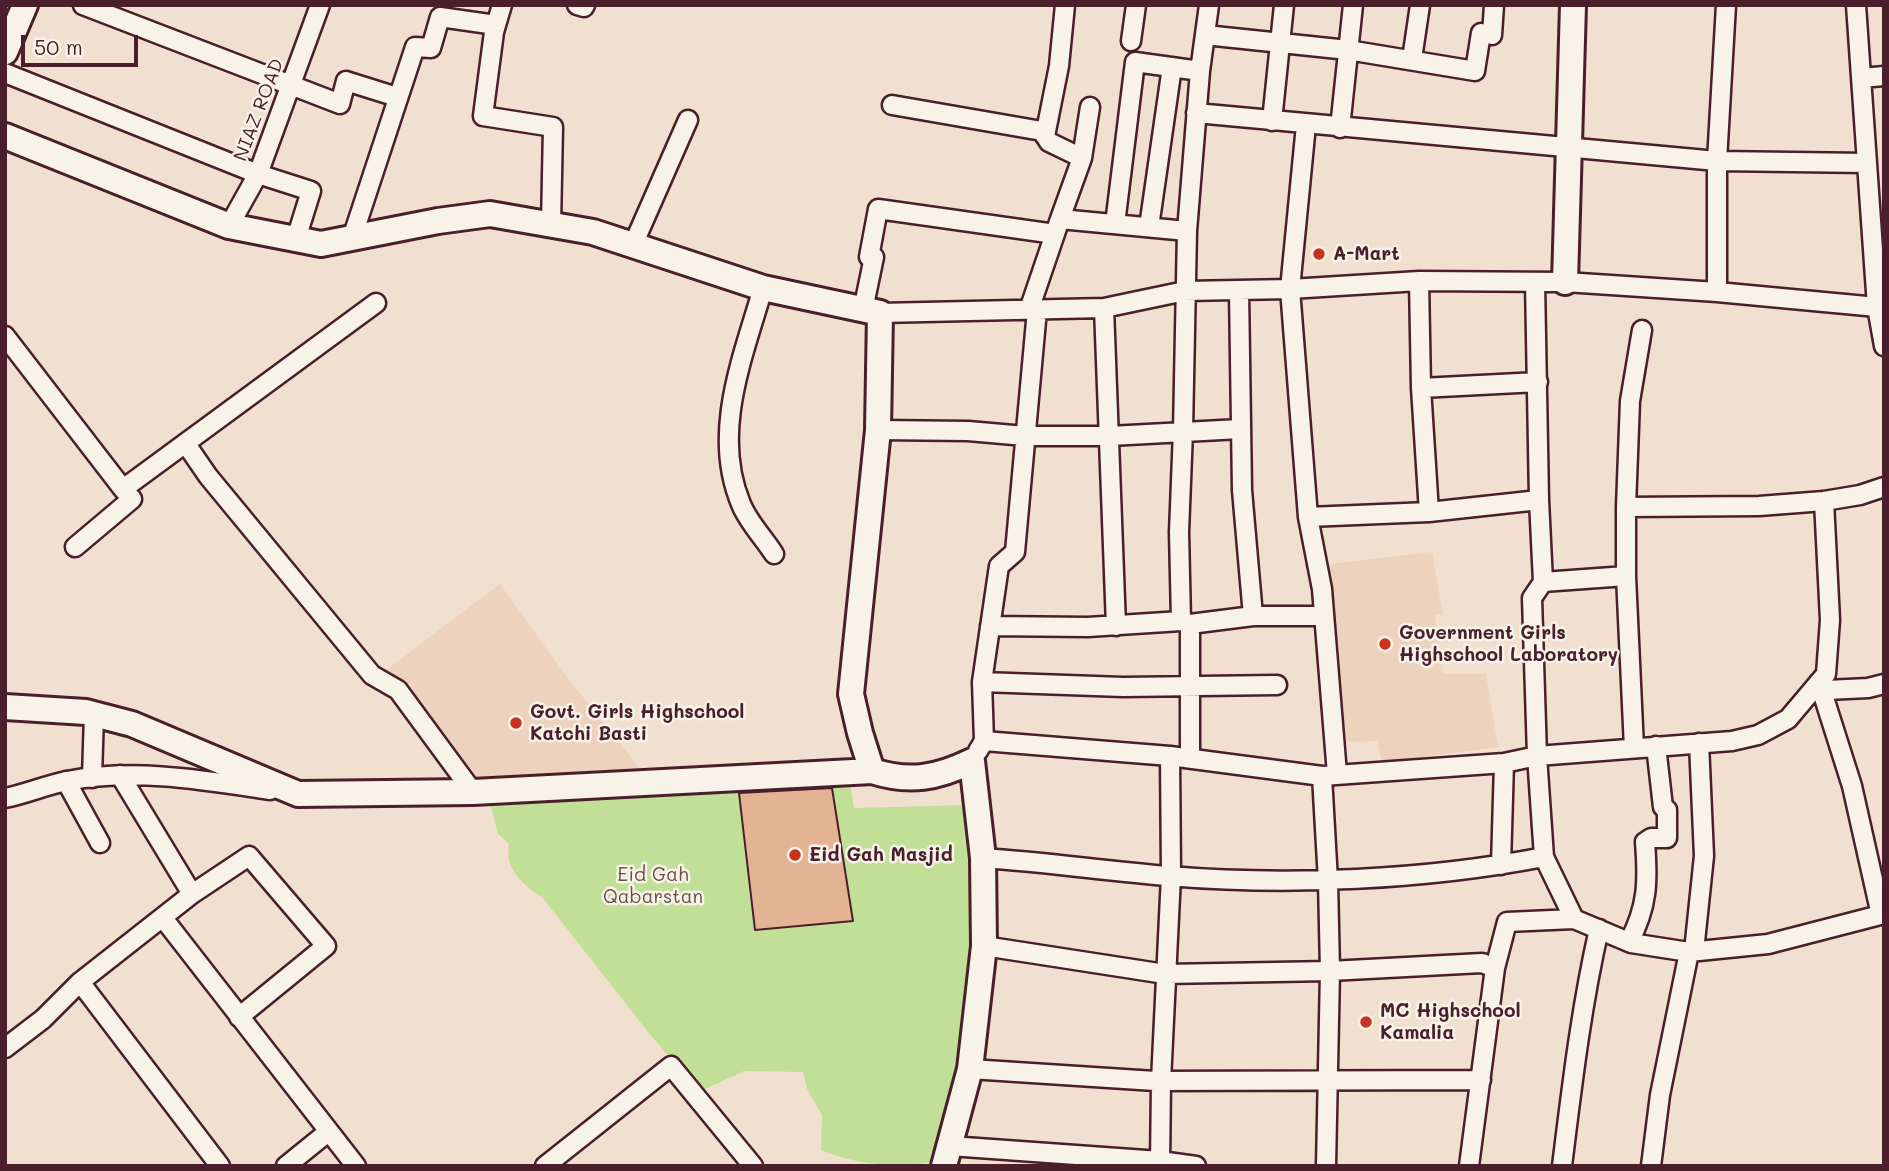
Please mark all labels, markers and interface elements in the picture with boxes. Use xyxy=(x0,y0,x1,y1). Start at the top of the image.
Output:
scale bar xyxy=(24,21,142,65)
text: 50 m xyxy=(34,33,83,60)
street label: NIAZ ROAD xyxy=(229,56,289,164)
place label: A-Mart xyxy=(1333,243,1400,265)
marker: A-Mart xyxy=(1311,246,1327,262)
place label: Government Girls Highschool Laboratory xyxy=(1399,622,1618,666)
marker: Government Girls Highschool Laboratory xyxy=(1377,636,1393,652)
place label: Govt. Girls Highschool Katchi Basti xyxy=(530,701,744,745)
marker: Govt. Girls Highschool Katchi Basti xyxy=(508,715,524,731)
place label: Eid Gah Masjid xyxy=(809,844,953,866)
marker: Eid Gah Masjid xyxy=(787,847,803,863)
park label: Eid Gah Qabarstan xyxy=(603,864,703,908)
place label: MC Highschool Kamalia xyxy=(1380,1000,1521,1044)
marker: MC Highschool Kamalia xyxy=(1358,1014,1374,1030)

